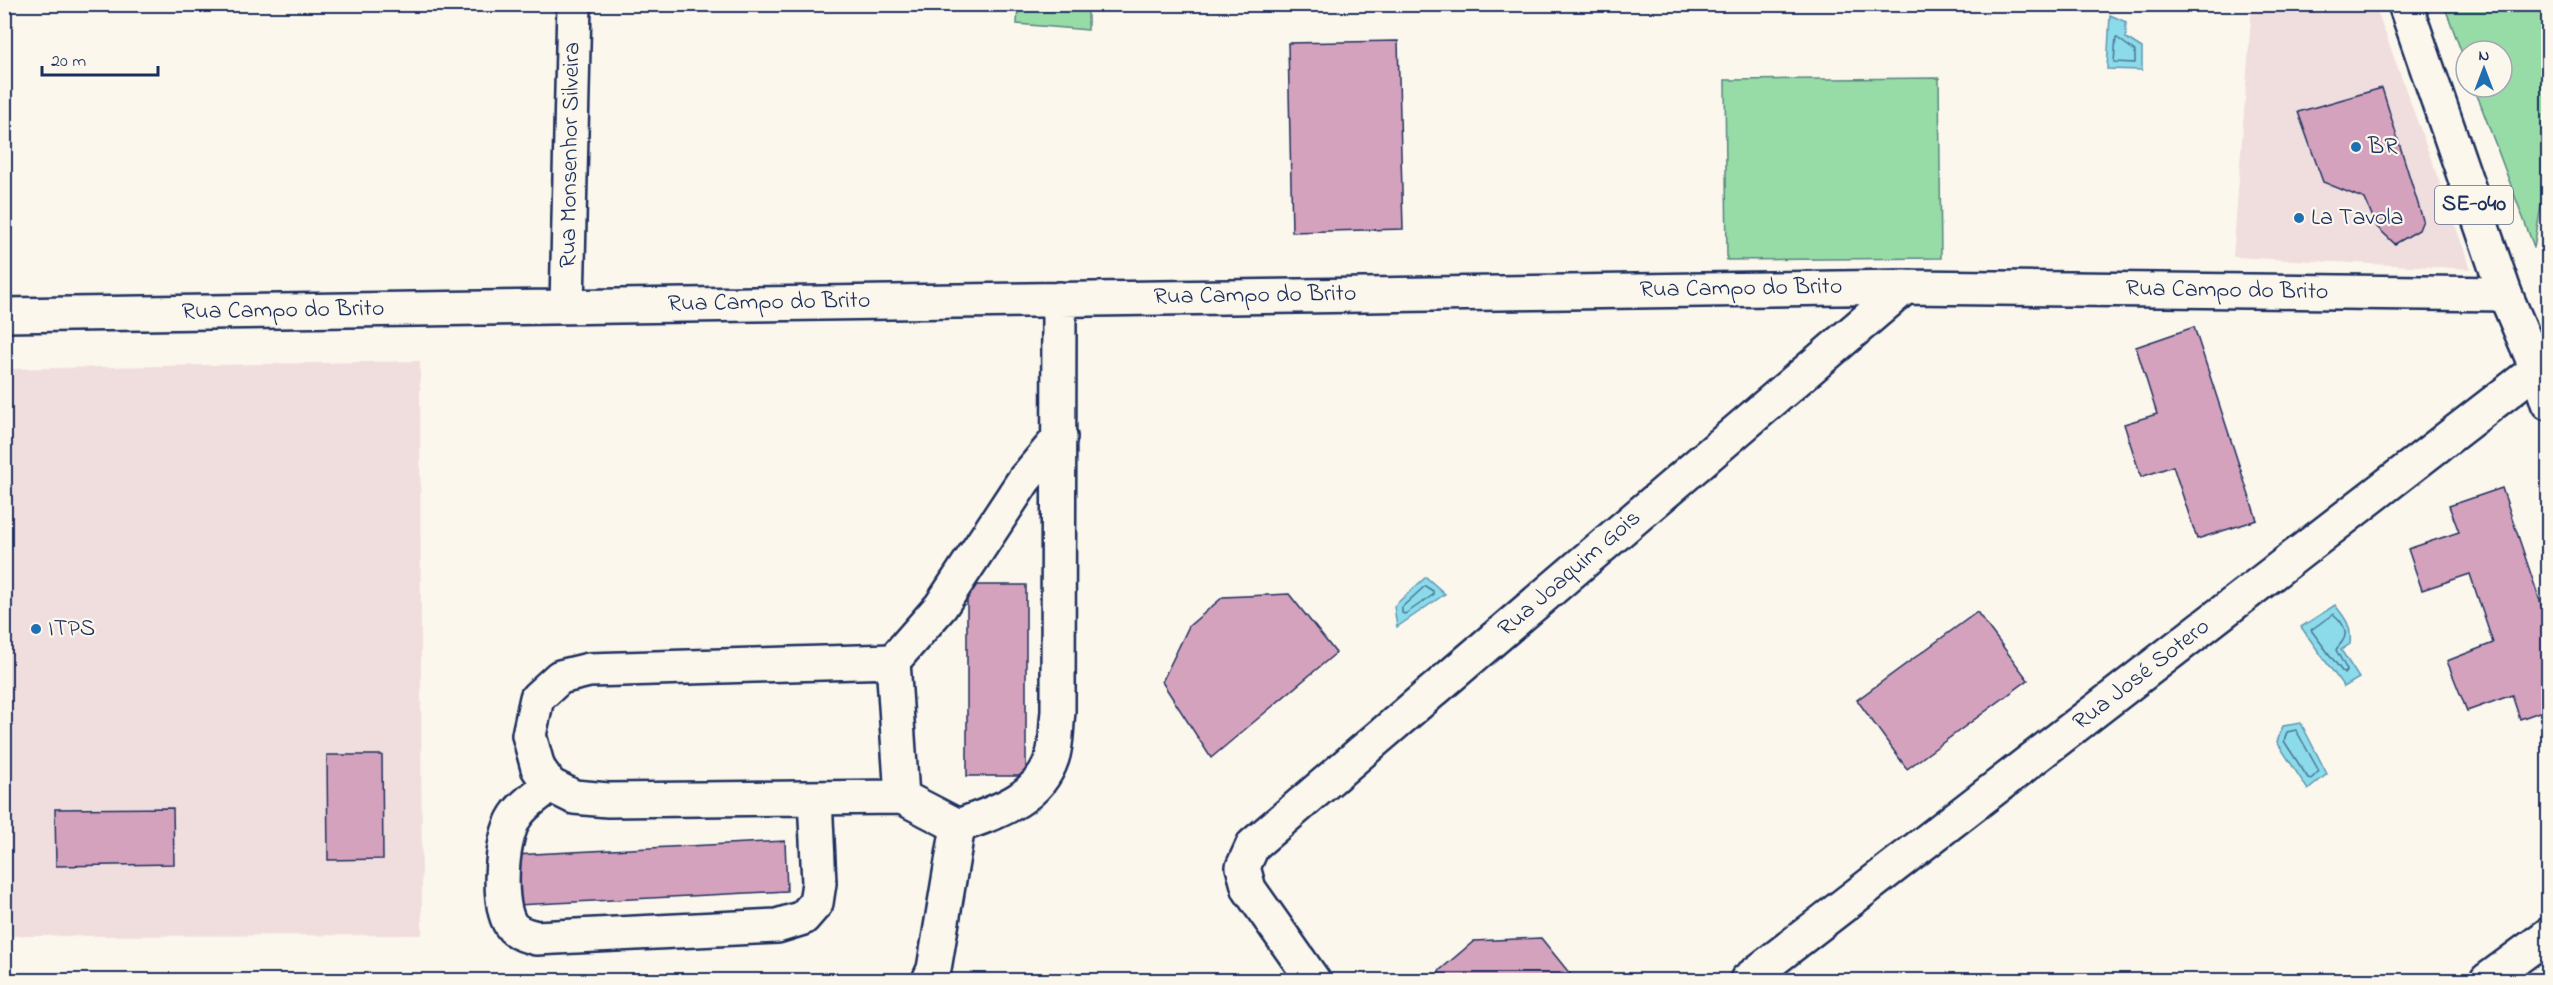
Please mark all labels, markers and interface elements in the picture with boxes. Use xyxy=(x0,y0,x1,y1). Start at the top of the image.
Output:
scale bar xyxy=(42,39,158,77)
north arrow xyxy=(2454,39,2514,99)
street label: Rua Monsenhor Silveira xyxy=(552,42,590,268)
text: N xyxy=(2479,44,2490,68)
text: 20 m xyxy=(51,49,86,75)
place label: BR xyxy=(2367,130,2398,165)
marker: BR xyxy=(2349,140,2363,154)
road number: SE-040 xyxy=(2435,186,2513,224)
place label: La Tavola xyxy=(2311,201,2404,236)
marker: La Tavola xyxy=(2292,211,2306,225)
street label: Rua Campo do Brito xyxy=(1639,270,1843,308)
street label: Rua Campo do Brito xyxy=(2125,272,2329,310)
street label: Rua Campo do Brito xyxy=(1153,277,1357,315)
street label: Rua Campo do Brito xyxy=(667,284,871,322)
street label: Rua Campo do Brito xyxy=(181,292,385,330)
street label: Rua Joaquim Gois xyxy=(1491,502,1649,646)
street label: Rua José Sotero xyxy=(2066,610,2218,740)
place label: ITPS xyxy=(48,612,95,647)
marker: ITPS xyxy=(29,622,43,636)

